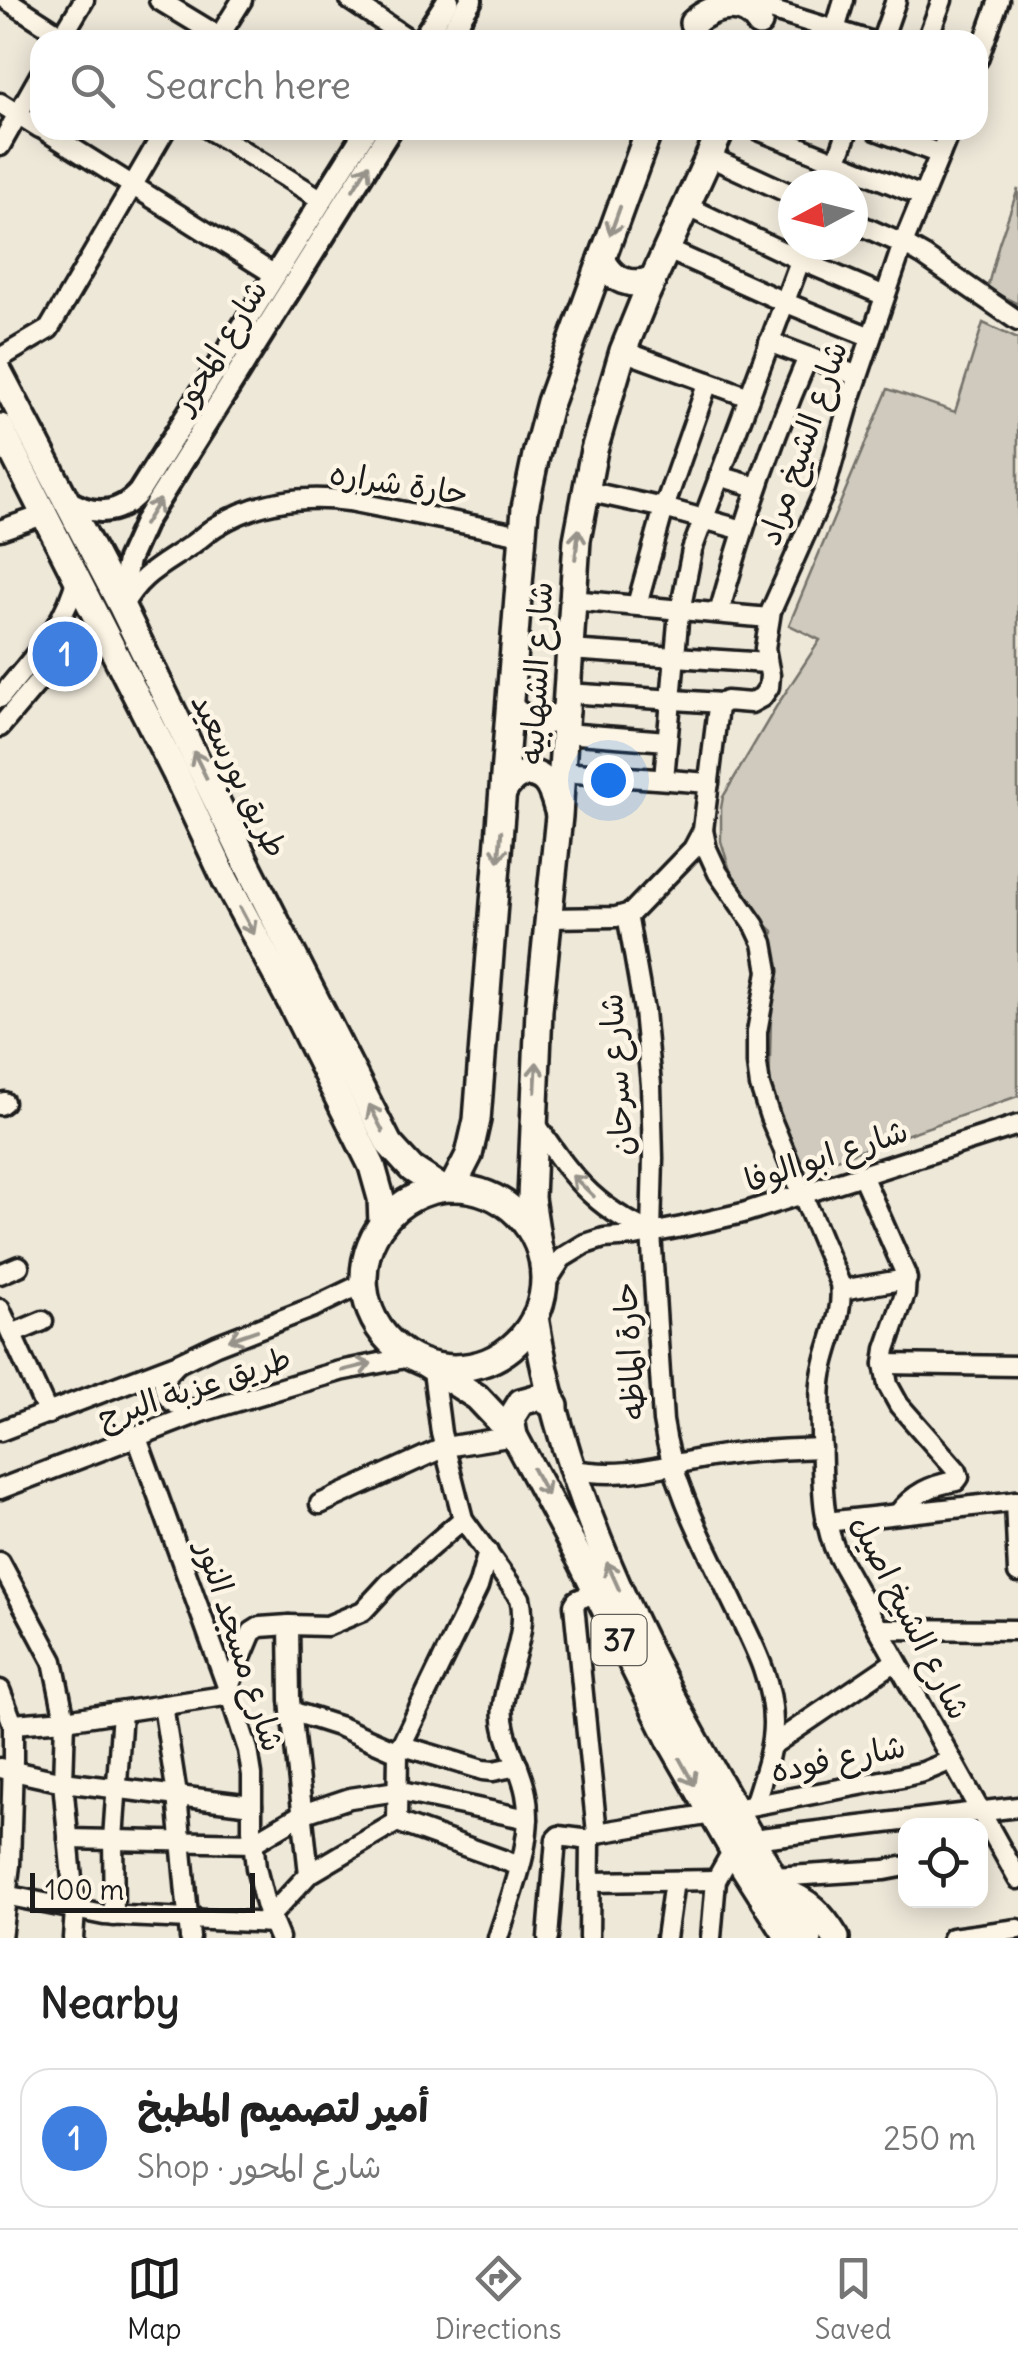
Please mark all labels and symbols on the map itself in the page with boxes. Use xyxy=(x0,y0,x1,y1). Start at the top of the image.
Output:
one-way arrow xyxy=(351,163,371,192)
north arrow xyxy=(778,170,868,260)
one-way arrow xyxy=(605,205,623,236)
street label: شارع المحور xyxy=(160,272,279,424)
street label: شارع الشيخ مراد xyxy=(748,335,859,552)
street label: حارة شراره xyxy=(327,452,471,514)
one-way arrow xyxy=(141,498,162,527)
one-way arrow xyxy=(569,528,587,561)
street label: شارع الشهابيه xyxy=(511,581,564,766)
pin: 1 xyxy=(32,616,98,692)
street label: طريق بورسعيد xyxy=(182,686,298,865)
one-way arrow xyxy=(190,751,209,780)
your location xyxy=(583,755,634,806)
one-way arrow xyxy=(490,829,509,862)
one-way arrow xyxy=(238,906,257,936)
street label: شارع سرحان xyxy=(590,992,645,1158)
one-way arrow xyxy=(527,1062,546,1094)
one-way arrow xyxy=(366,1104,385,1134)
street label: شارع ابو الوفا xyxy=(739,1109,914,1203)
one-way arrow xyxy=(571,1175,595,1199)
street label: حارة الماظه xyxy=(604,1281,654,1421)
one-way arrow xyxy=(228,1327,259,1345)
street label: طريق عزبة البرج xyxy=(92,1336,297,1439)
one-way arrow xyxy=(341,1357,372,1376)
one-way arrow xyxy=(530,1467,550,1496)
street label: شارع الشيخ اصيل xyxy=(839,1508,980,1728)
street label: شارع مسجد النور xyxy=(184,1532,294,1758)
one-way arrow xyxy=(603,1561,621,1592)
road number: 37 xyxy=(592,1615,646,1665)
street label: شارع فوده xyxy=(767,1725,909,1794)
one-way arrow xyxy=(678,1756,698,1786)
scale bar xyxy=(30,1868,255,1912)

